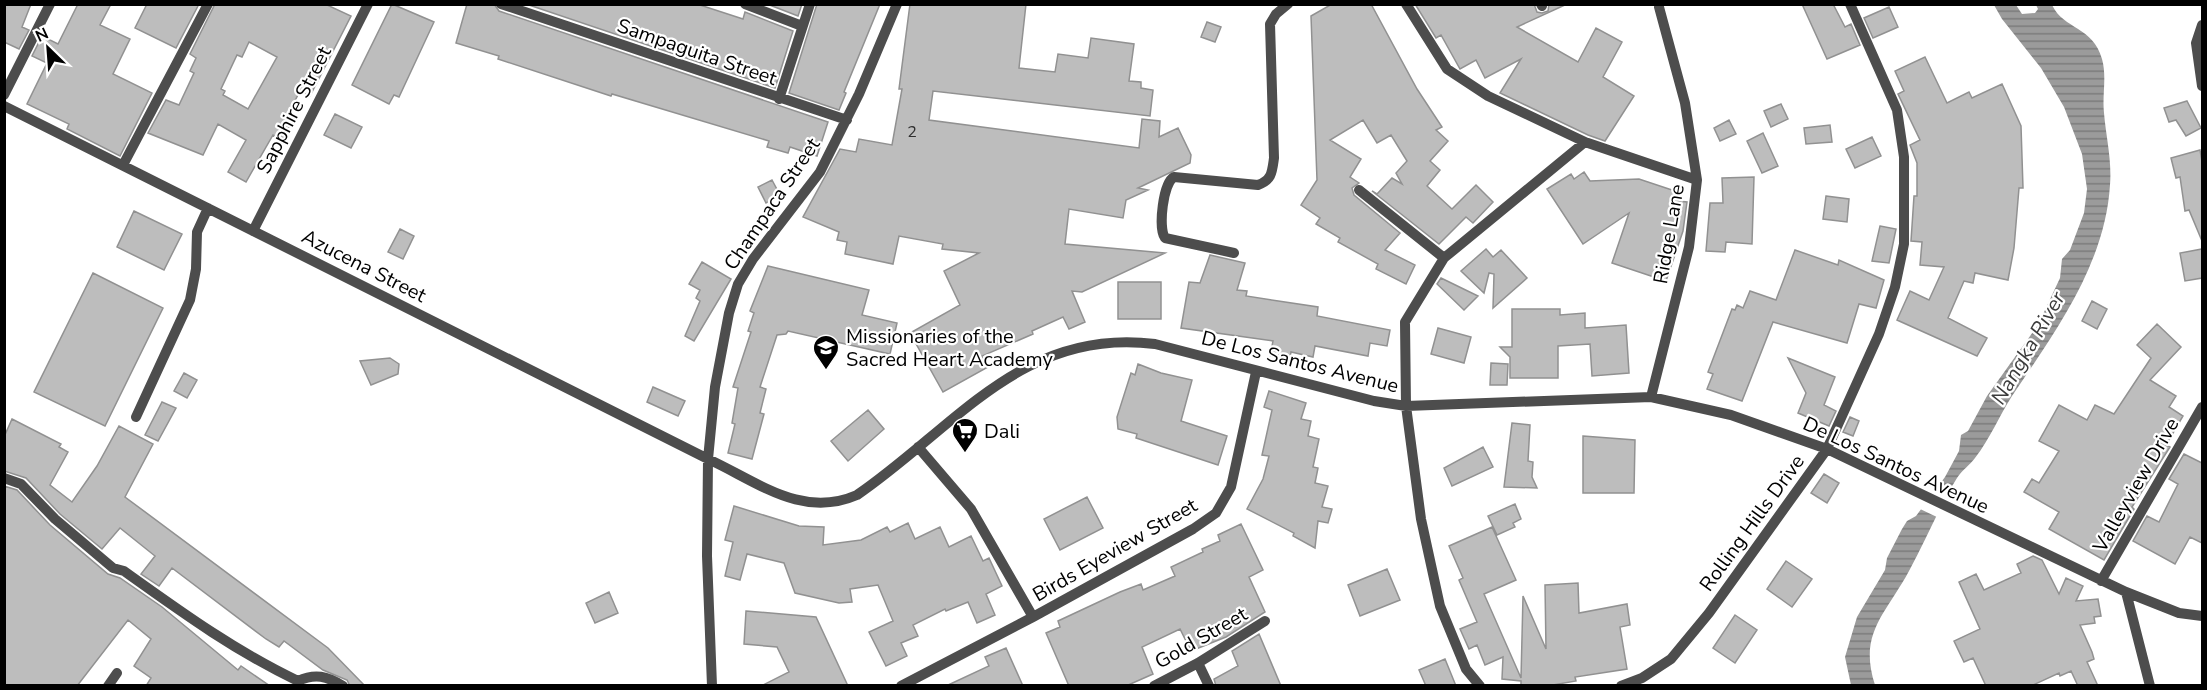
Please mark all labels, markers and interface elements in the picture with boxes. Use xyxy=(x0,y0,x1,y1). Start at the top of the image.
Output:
street label: Sampaguita Street xyxy=(614,12,781,92)
north arrow xyxy=(18,18,78,78)
text: N xyxy=(32,23,52,48)
street label: Sapphire Street xyxy=(250,41,338,178)
house number: 2 xyxy=(907,121,917,143)
street label: Champaca Street xyxy=(718,132,827,276)
street label: Ridge Lane xyxy=(1647,182,1691,286)
street label: Azucena Street xyxy=(297,223,432,309)
water label: Nangka River xyxy=(1984,286,2072,410)
place label: Missionaries of the Sacred Heart Academy xyxy=(846,323,1053,373)
street label: De Los Santos Avenue xyxy=(1199,324,1401,400)
school or university icon: Missionaries of the Sacred Heart Academy xyxy=(811,333,841,371)
street label: De Los Santos Avenue xyxy=(1799,410,1993,520)
street label: Valleyview Drive xyxy=(2086,413,2185,558)
supermarket icon: Dali xyxy=(950,416,980,454)
place label: Dali xyxy=(984,418,1020,445)
street label: Rolling Hills Drive xyxy=(1693,449,1811,597)
street label: Birds Eyeview Street xyxy=(1028,491,1203,608)
street label: Gold Street xyxy=(1150,600,1253,675)

